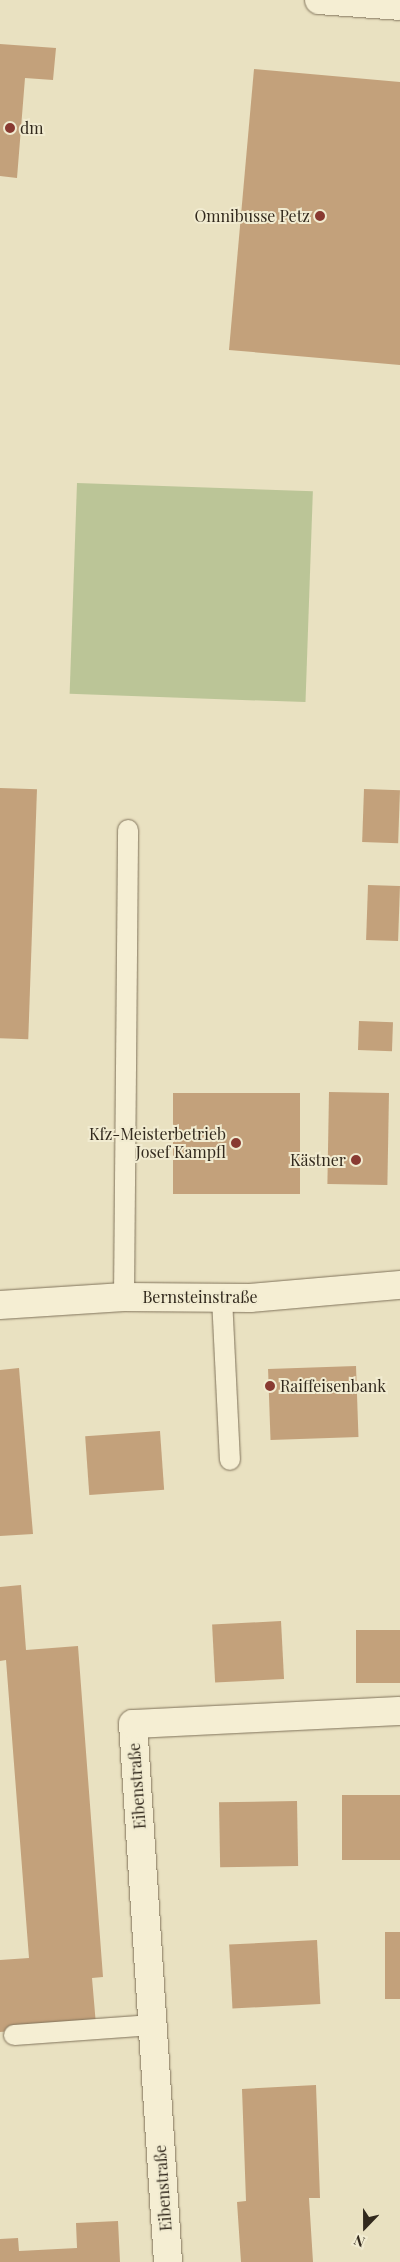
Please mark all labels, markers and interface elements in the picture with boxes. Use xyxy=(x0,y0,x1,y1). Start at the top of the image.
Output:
place label: dm xyxy=(20,118,44,138)
marker: dm xyxy=(4,122,16,134)
place label: Omnibusse Petz xyxy=(194,206,310,226)
marker: Omnibusse Petz xyxy=(314,210,326,222)
place label: Kfz-Meisterbetrieb Josef Kampfl xyxy=(89,1124,226,1162)
marker: Kfz-Meisterbetrieb Josef Kampfl xyxy=(230,1137,242,1149)
place label: Kästner xyxy=(290,1150,346,1170)
marker: Kästner xyxy=(350,1154,362,1166)
street label: Bernsteinstraße xyxy=(142,1287,258,1307)
place label: Raiffeisenbank xyxy=(280,1376,386,1396)
marker: Raiffeisenbank xyxy=(264,1380,276,1392)
street label: Eibenstraße xyxy=(124,1742,150,1830)
street label: Eibenstraße xyxy=(150,2144,176,2232)
north arrow xyxy=(340,2202,390,2252)
text: N xyxy=(351,2231,367,2252)

